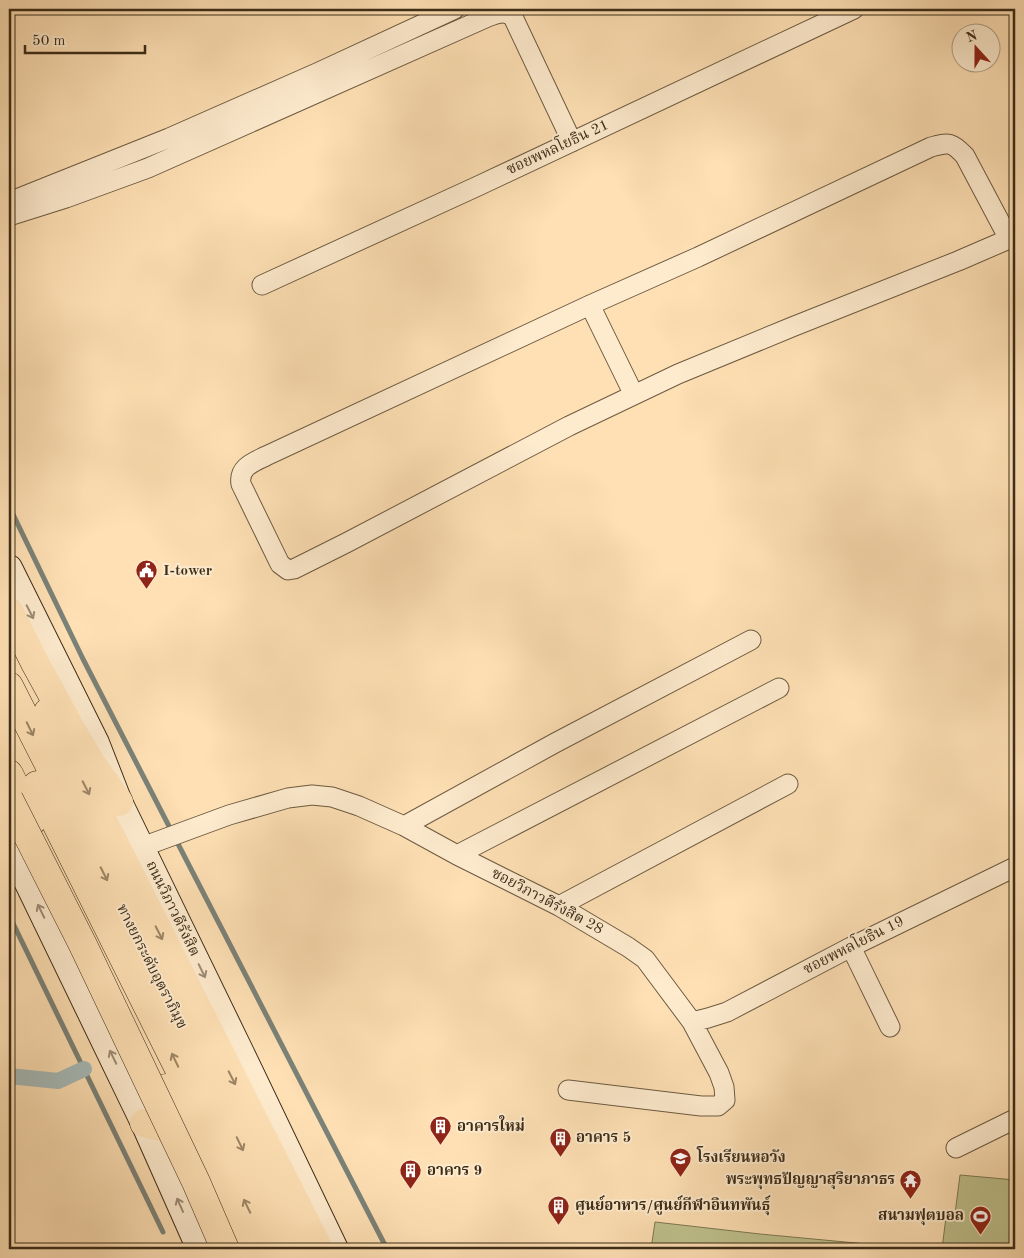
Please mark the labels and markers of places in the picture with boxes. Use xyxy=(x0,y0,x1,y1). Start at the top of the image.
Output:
public building icon: I-tower xyxy=(135,559,159,590)
place label: I-tower xyxy=(163,564,213,579)
building icon: อาคารใหม่ xyxy=(429,1115,453,1146)
place label: อาคารใหม่ xyxy=(457,1115,525,1135)
building icon: อาคาร 5 xyxy=(548,1126,572,1157)
place label: อาคาร 5 xyxy=(576,1131,631,1146)
school or university icon: โรงเรียนหอวัง xyxy=(669,1146,693,1177)
place label: โรงเรียนหอวัง xyxy=(696,1146,786,1166)
building icon: อาคาร 9 xyxy=(399,1159,423,1190)
place label: อาคาร 9 xyxy=(427,1164,482,1179)
temple icon: พระพุทธปัญญาสุริยาภาธร xyxy=(899,1168,923,1199)
place label: พระพุทธปัญญาสุริยาภาธร xyxy=(726,1171,895,1190)
building icon: ศูนย์อาหาร/ศูนย์กีฬาอินทพันธุ์ xyxy=(547,1194,571,1225)
place label: ศูนย์อาหาร/ศูนย์กีฬาอินทพันธุ์ xyxy=(575,1195,771,1216)
sports icon: สนามฟุตบอล xyxy=(968,1204,992,1235)
place label: สนามฟุตบอล xyxy=(878,1208,964,1226)

